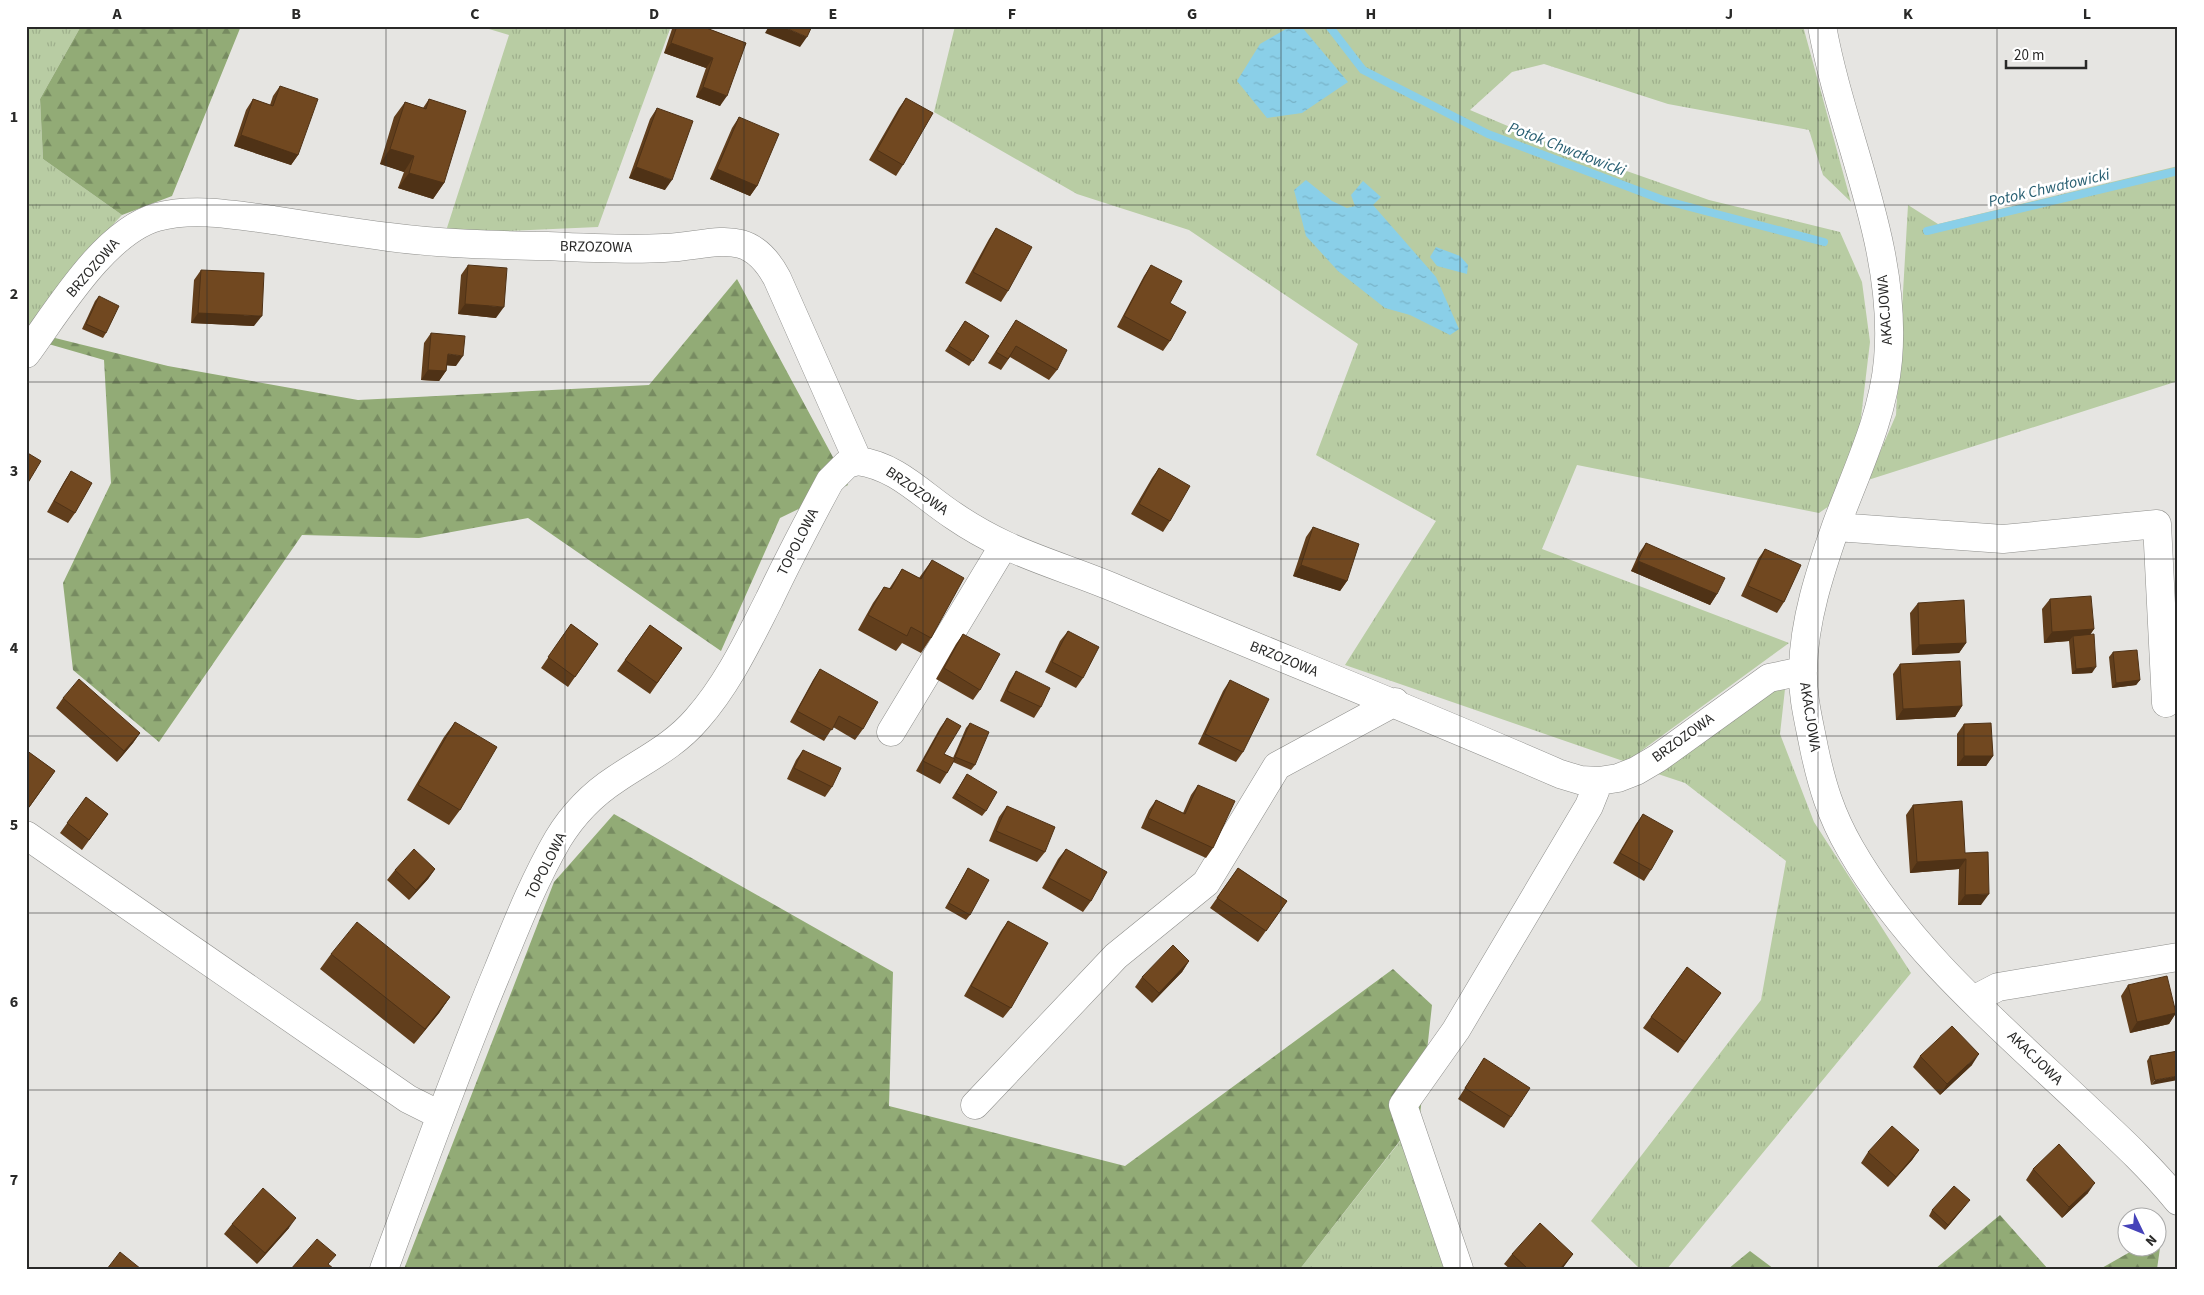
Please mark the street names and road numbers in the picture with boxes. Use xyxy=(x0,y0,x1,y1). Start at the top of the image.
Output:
street label: BRZOZOWA xyxy=(61,233,125,302)
street label: BRZOZOWA xyxy=(560,236,633,258)
street label: AKACJOWA xyxy=(1872,273,1898,346)
street label: BRZOZOWA xyxy=(881,462,953,521)
street label: TOPOLOWA xyxy=(772,504,824,579)
street label: BRZOZOWA xyxy=(1247,636,1322,683)
street label: AKACJOWA xyxy=(1794,681,1826,754)
street label: BRZOZOWA xyxy=(1648,708,1719,768)
street label: TOPOLOWA xyxy=(520,828,572,903)
street label: AKACJOWA xyxy=(2003,1026,2068,1090)

